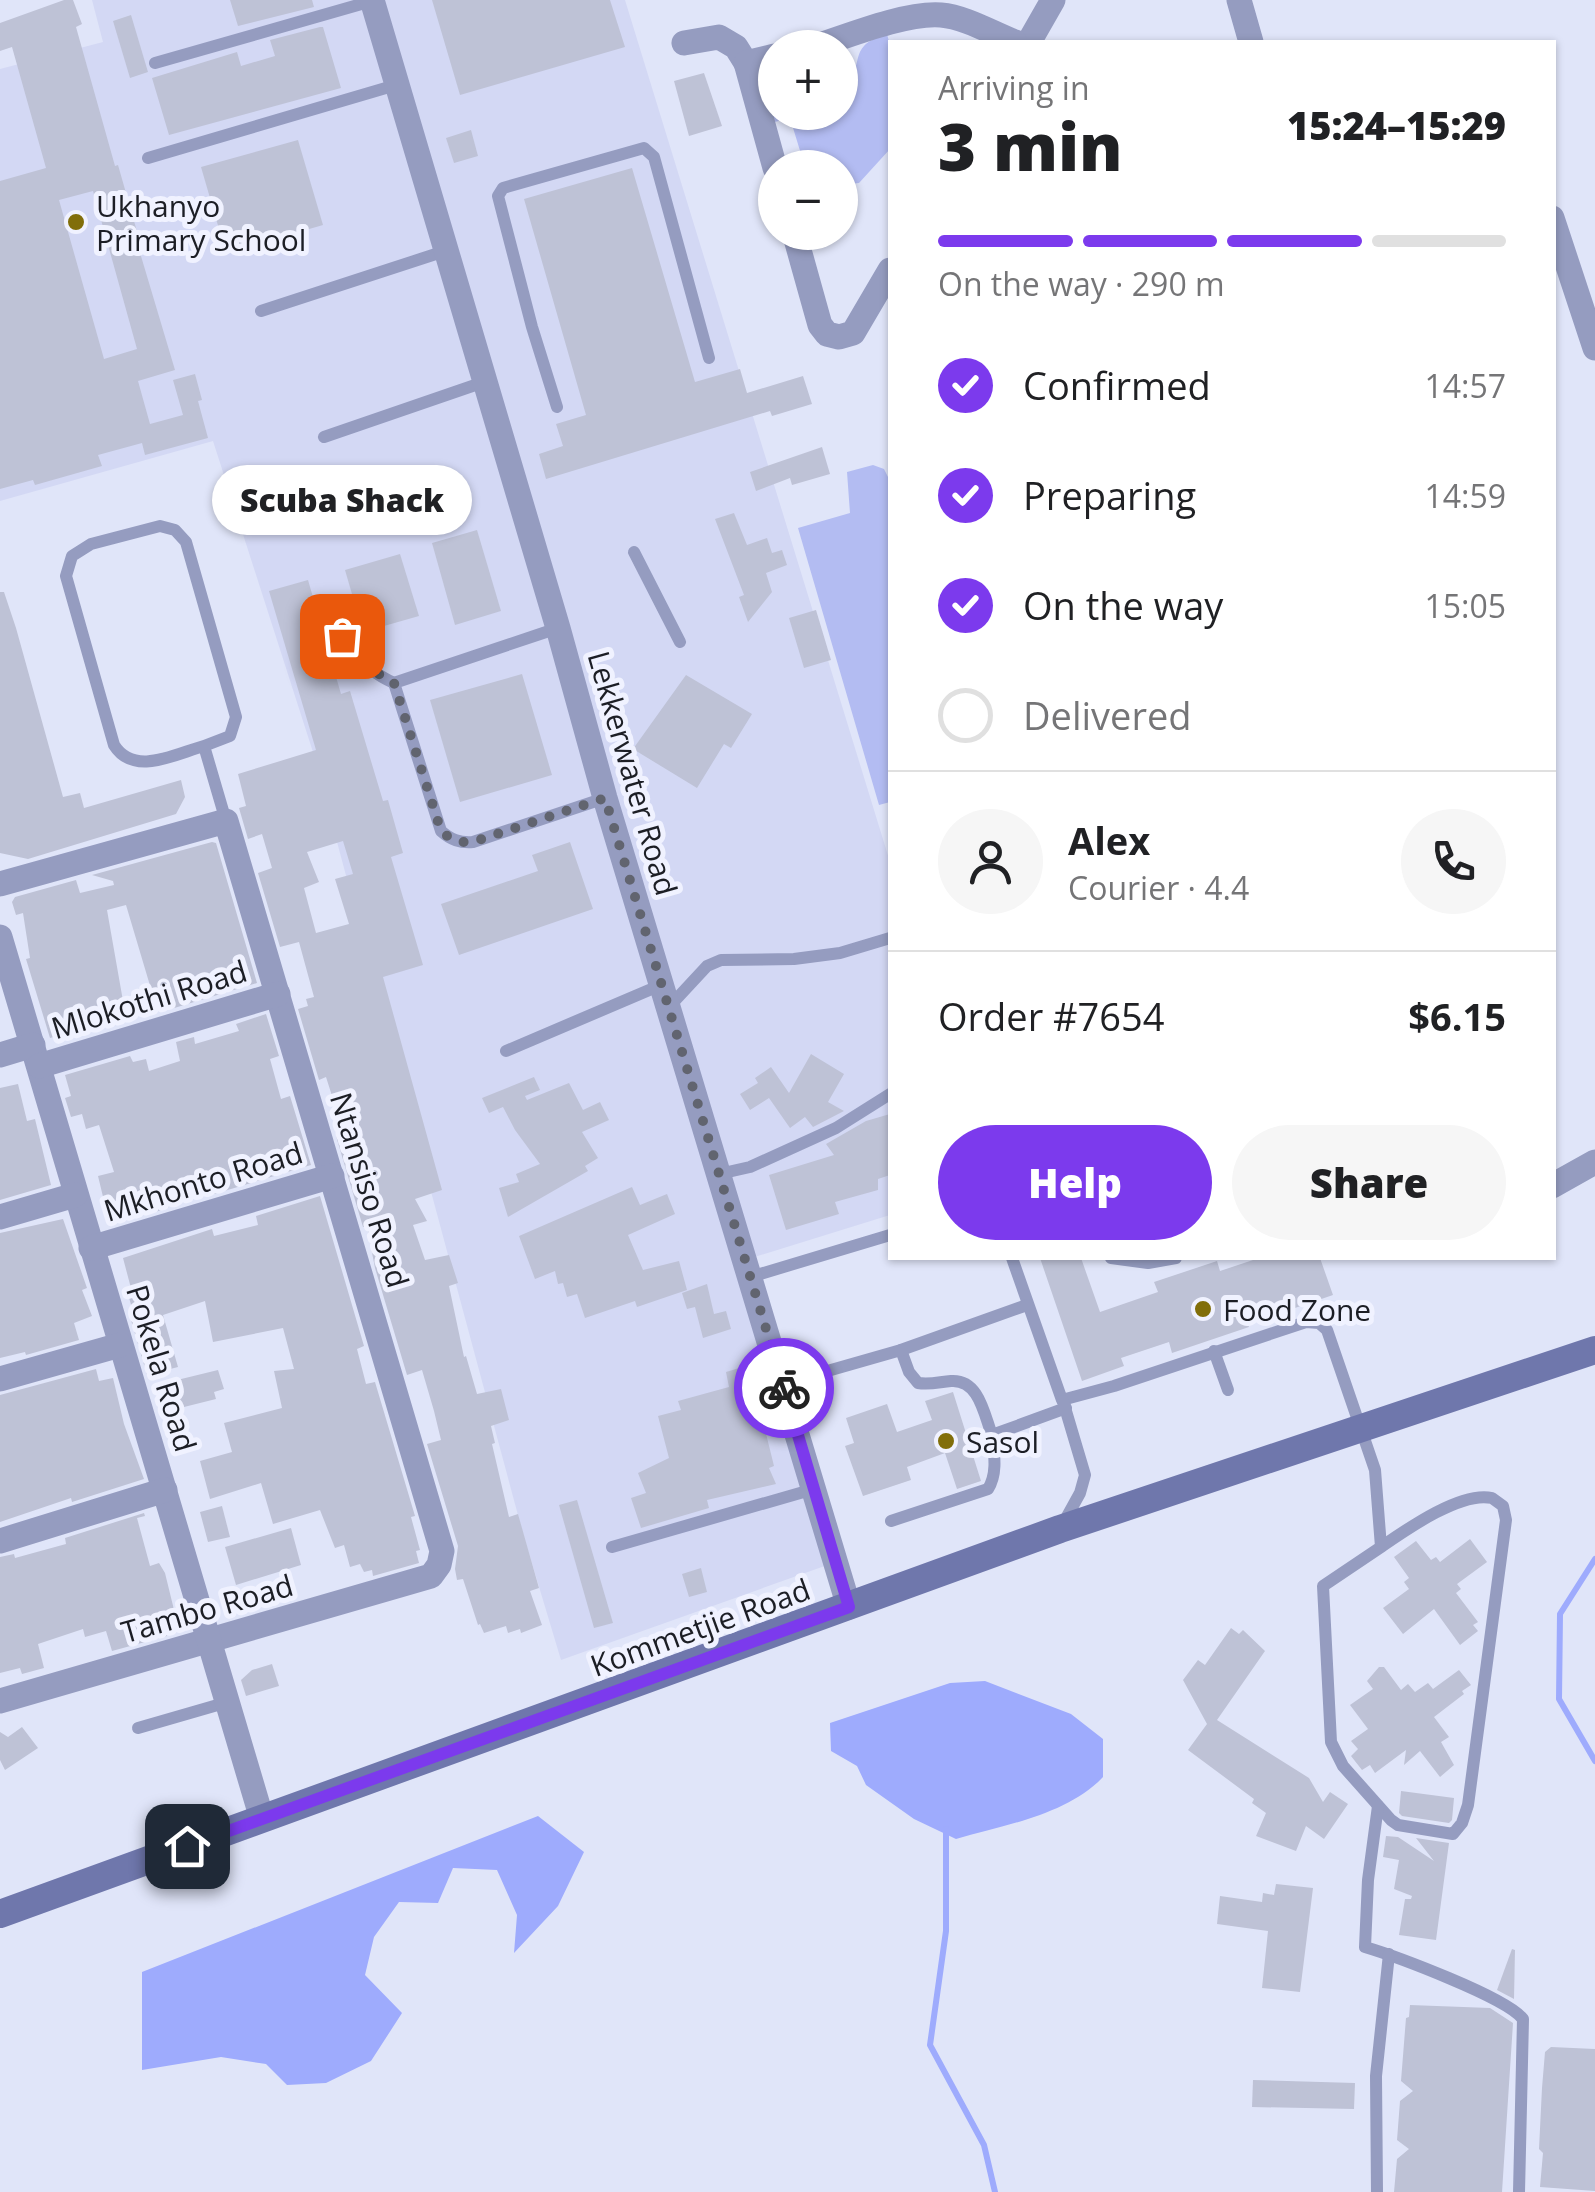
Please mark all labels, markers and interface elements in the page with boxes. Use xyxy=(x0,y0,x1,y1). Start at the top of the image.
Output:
map controls xyxy=(758,30,858,250)
button: + xyxy=(758,30,858,130)
text: Arriving in xyxy=(938,66,1090,109)
text: 15:24–15:29 xyxy=(1287,99,1506,151)
text: 3 min xyxy=(938,102,1123,190)
button: − xyxy=(758,150,858,250)
place label: Ukhanyo Primary School xyxy=(96,185,306,260)
marker: Ukhanyo Primary School xyxy=(65,211,87,233)
text: On the way · 290 m xyxy=(938,262,1225,305)
icon: check xyxy=(938,358,993,413)
text: Confirmed xyxy=(1023,359,1211,411)
text: 14:57 xyxy=(1424,364,1506,407)
callout: Scuba Shack xyxy=(212,466,472,536)
icon: check xyxy=(938,468,993,523)
text: Preparing xyxy=(1023,469,1196,521)
text: 14:59 xyxy=(1424,474,1506,517)
text: Scuba Shack xyxy=(240,478,444,521)
icon: check xyxy=(938,578,993,633)
text: On the way xyxy=(1023,579,1223,631)
text: 15:05 xyxy=(1424,584,1506,627)
pin xyxy=(300,594,385,679)
icon: bag xyxy=(315,609,370,664)
street label: Lekkerwater Road xyxy=(579,646,687,900)
text: Delivered xyxy=(1023,689,1192,741)
button: person xyxy=(938,809,1043,914)
button: phone xyxy=(1401,809,1506,914)
text: Alex xyxy=(1068,814,1150,866)
text: Courier · 4.4 xyxy=(1068,866,1249,909)
street label: Mlokothi Road xyxy=(46,950,252,1048)
text: Order #7654 xyxy=(938,990,1165,1042)
text: $6.15 xyxy=(1408,990,1506,1042)
street label: Ntansiso Road xyxy=(321,1087,419,1293)
button: Help xyxy=(938,1125,1212,1240)
button: Share xyxy=(1232,1125,1506,1240)
street label: Mkhonto Road xyxy=(99,1131,307,1231)
street label: Pokela Road xyxy=(117,1280,207,1456)
place label: Food Zone xyxy=(1223,1289,1371,1330)
marker: Food Zone xyxy=(1192,1298,1214,1320)
courier xyxy=(734,1338,834,1438)
icon: bike xyxy=(757,1361,812,1416)
place label: Sasol xyxy=(966,1421,1039,1462)
marker: Sasol xyxy=(935,1430,957,1452)
street label: Tambo Road xyxy=(116,1564,298,1652)
street label: Kommetjie Road xyxy=(585,1568,815,1686)
pin xyxy=(145,1804,230,1889)
icon: home xyxy=(160,1819,215,1874)

